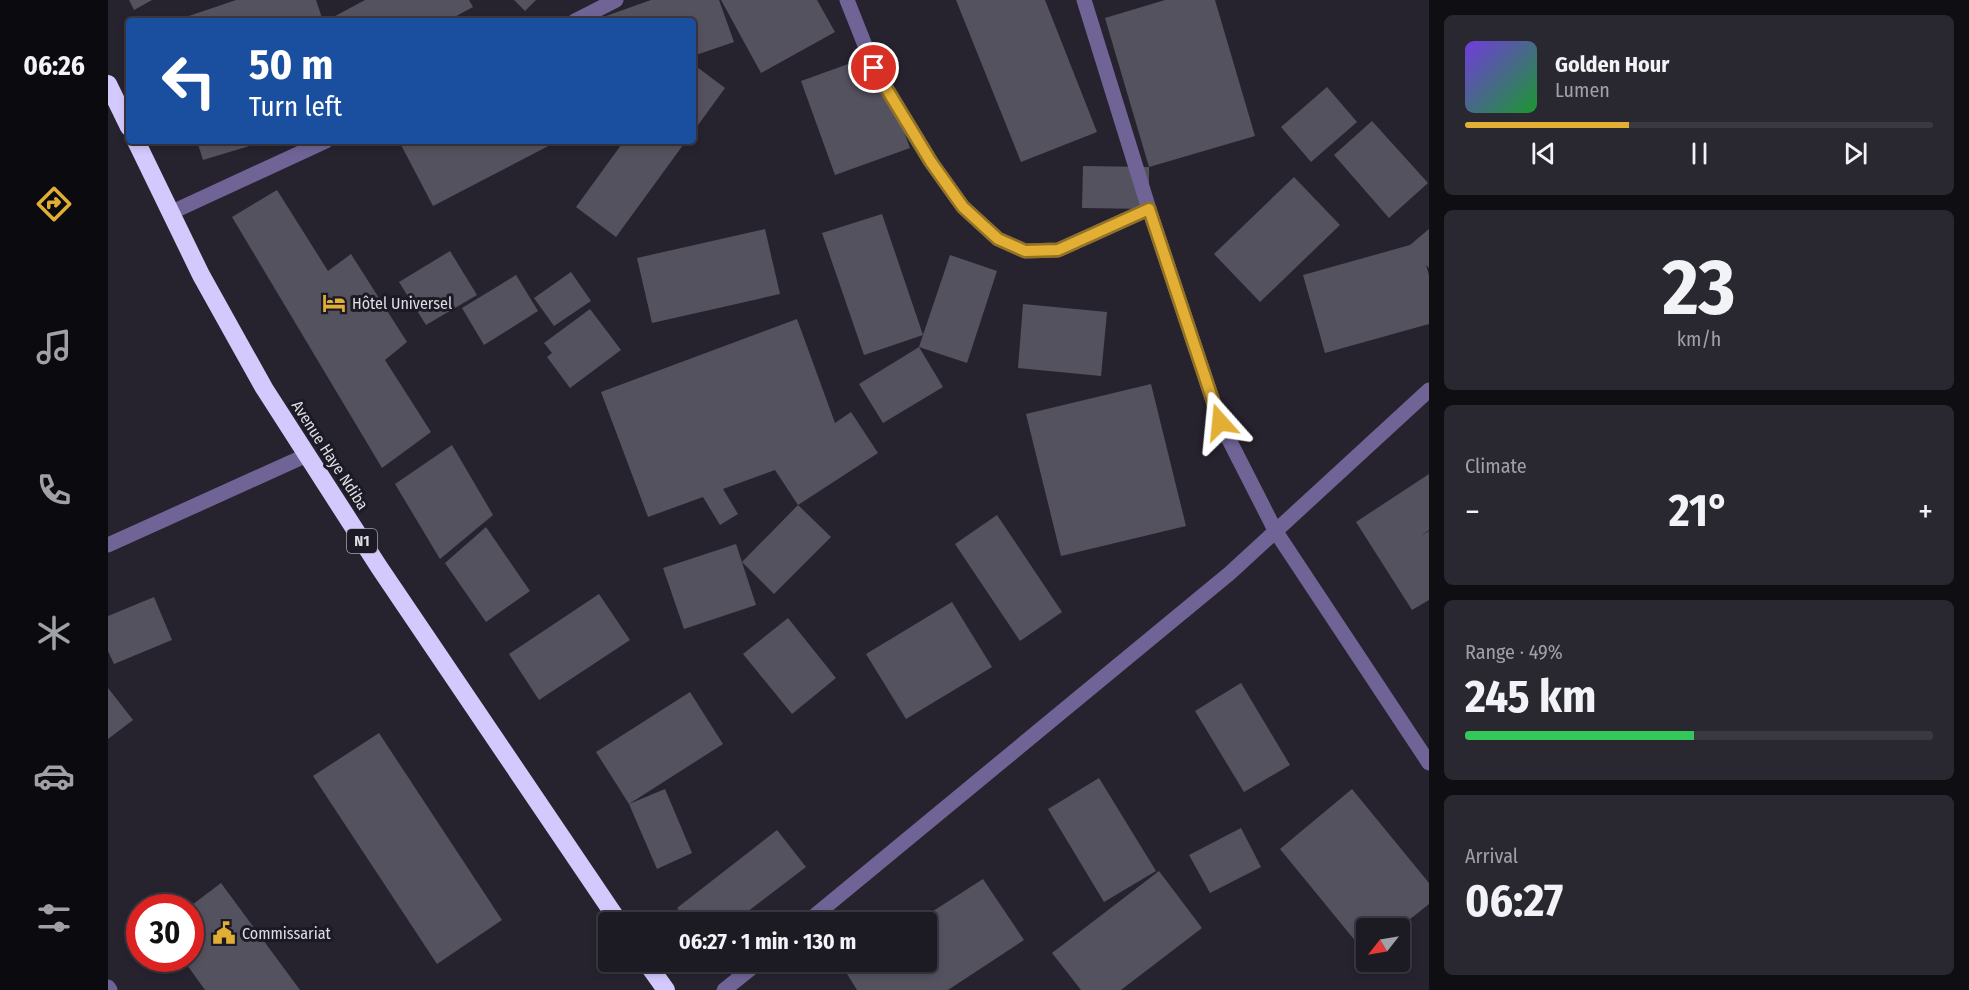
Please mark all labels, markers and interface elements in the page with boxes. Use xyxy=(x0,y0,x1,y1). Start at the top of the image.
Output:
text: 50 m xyxy=(249,40,333,90)
icon: left xyxy=(150,42,228,120)
pin xyxy=(848,42,899,93)
text: 06:26 xyxy=(23,50,85,82)
icon: arrive xyxy=(857,51,890,84)
text: Golden Hour xyxy=(1555,51,1669,78)
text: Lumen xyxy=(1555,78,1610,102)
text: Turn left xyxy=(249,91,342,123)
icon: previous xyxy=(1527,137,1560,170)
icon: pause xyxy=(1683,137,1716,170)
icon: next xyxy=(1839,137,1872,170)
icon: directions xyxy=(33,183,75,225)
text: 23 xyxy=(1662,241,1736,335)
hotel icon: Hôtel Universel xyxy=(321,290,347,316)
place label: Hôtel Universel xyxy=(352,294,452,313)
icon: music xyxy=(33,326,75,368)
text: km/h xyxy=(1677,327,1721,351)
position arrow xyxy=(1188,390,1252,454)
street label: Avenue Haye Ndiba xyxy=(288,397,372,513)
text: Climate xyxy=(1465,454,1527,478)
icon: phone xyxy=(33,469,75,511)
text: 21° xyxy=(1669,484,1729,538)
text: − xyxy=(1465,492,1480,532)
text: + xyxy=(1918,492,1933,532)
road number: N1 xyxy=(347,529,377,553)
icon: climate xyxy=(33,612,75,654)
text: Range · 49% xyxy=(1465,640,1563,664)
text: 245 km xyxy=(1465,670,1596,724)
icon: car xyxy=(33,755,75,797)
text: Arrival xyxy=(1465,844,1518,868)
text: 06:27 xyxy=(1465,874,1563,928)
speed limit sign: 30 xyxy=(126,894,204,972)
icon: filters xyxy=(33,897,75,939)
north arrow xyxy=(1356,918,1410,972)
map controls xyxy=(1356,918,1410,972)
public building icon: Commissariat xyxy=(211,920,237,946)
place label: Commissariat xyxy=(242,924,332,943)
text: 06:27 · 1 min · 130 m xyxy=(679,928,856,955)

